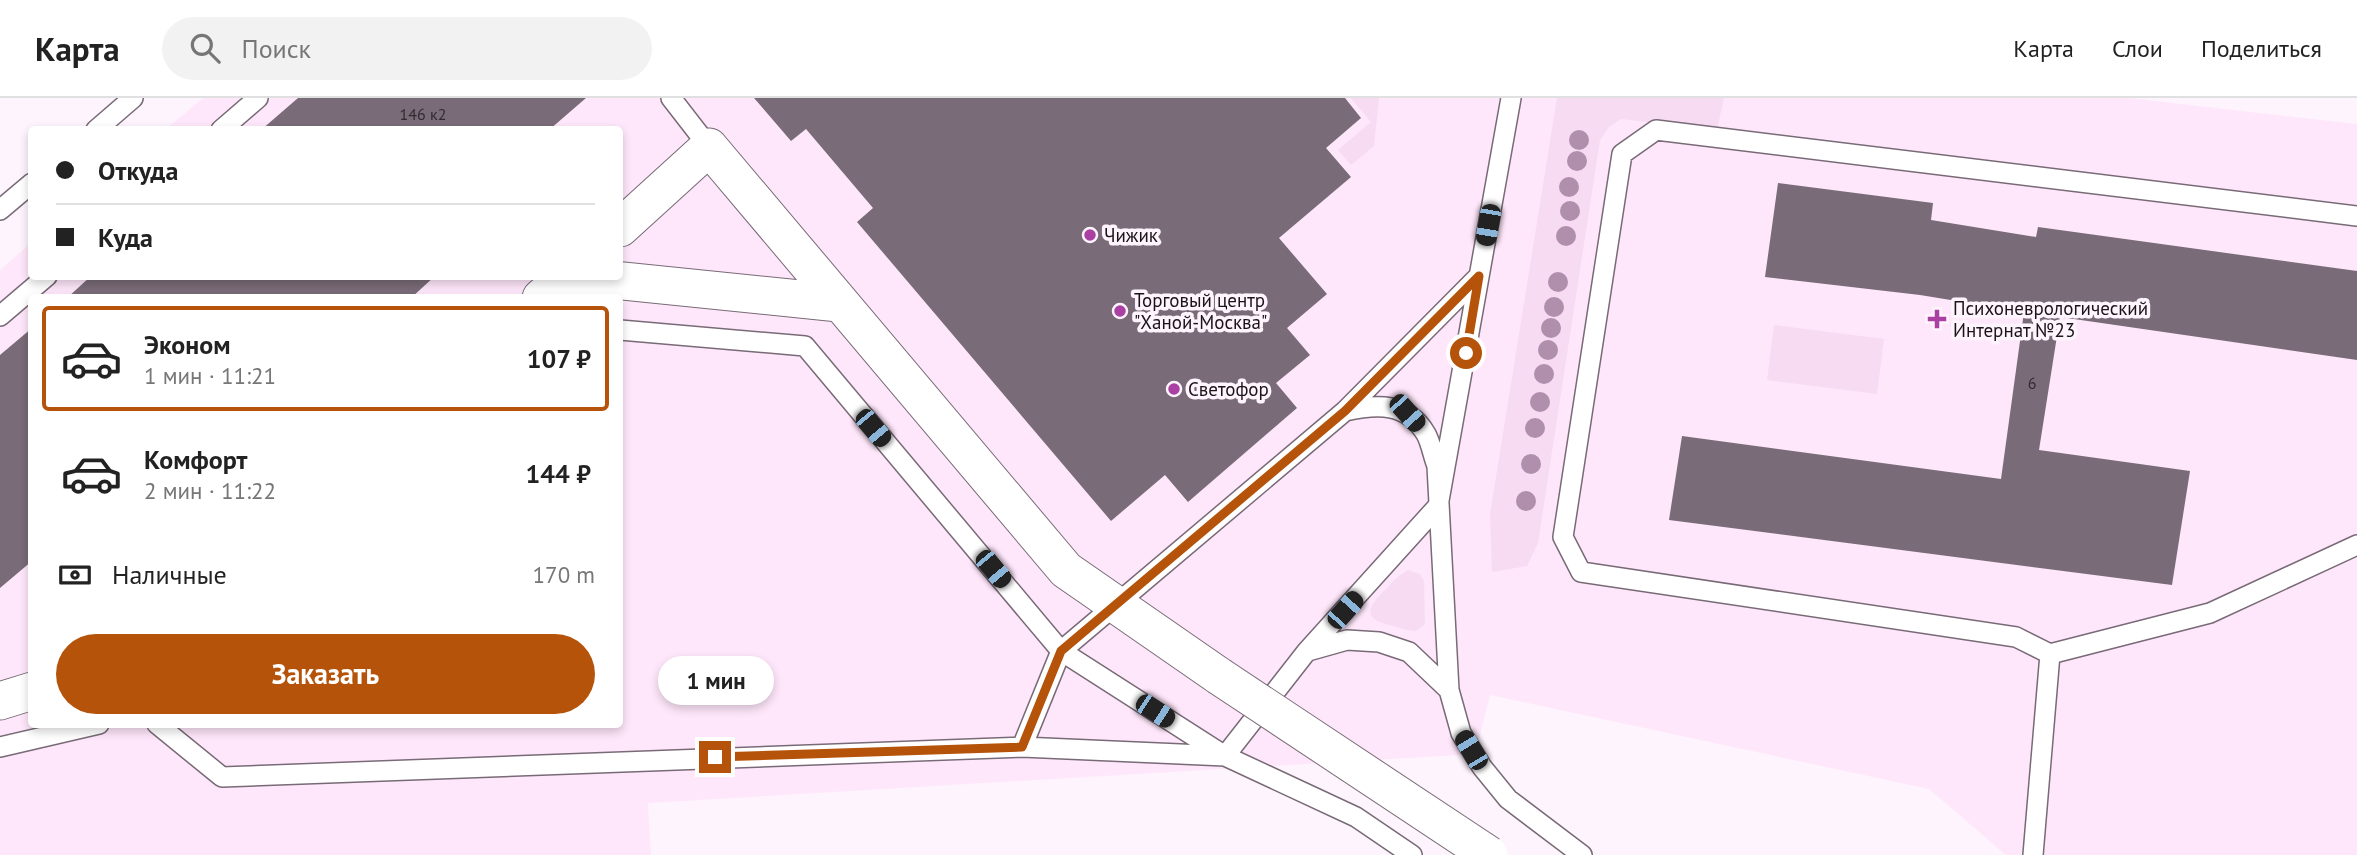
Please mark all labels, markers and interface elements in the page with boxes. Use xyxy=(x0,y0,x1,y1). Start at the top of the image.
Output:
search box xyxy=(162,17,652,80)
text: Карта xyxy=(35,27,120,70)
icon: search xyxy=(186,29,224,67)
text: Поиск xyxy=(242,32,311,65)
text: Карта xyxy=(2013,33,2074,64)
text: Слои xyxy=(2112,33,2163,64)
text: Поделиться xyxy=(2201,33,2322,64)
house number: 146 к2 xyxy=(400,104,446,124)
text: Откуда xyxy=(98,154,178,187)
car xyxy=(1475,202,1502,248)
text: Куда xyxy=(98,221,153,254)
place label: Чижик xyxy=(1104,223,1158,247)
marker: Чижик xyxy=(1082,227,1098,243)
place label: Торговый центр "Ханой-Москва" xyxy=(1134,288,1267,334)
place label: Психоневрологический Интернат №23 xyxy=(1953,296,2148,342)
marker: Торговый центр "Ханой-Москва" xyxy=(1112,303,1128,319)
marker: Психоневрологический Интернат №23 xyxy=(1927,309,1947,329)
icon: car xyxy=(60,327,123,390)
text: Эконом xyxy=(144,328,231,361)
route start xyxy=(1450,337,1482,369)
text: 107 ₽ xyxy=(527,342,591,375)
text: 1 мин · 11:21 xyxy=(144,361,276,390)
house number: 6 xyxy=(2028,373,2036,393)
place label: Светофор xyxy=(1188,377,1269,401)
marker: Светофор xyxy=(1166,381,1182,397)
car xyxy=(1386,390,1429,436)
car xyxy=(852,405,895,451)
icon: car xyxy=(60,442,123,505)
text: Комфорт xyxy=(144,443,247,476)
text: 144 ₽ xyxy=(525,457,591,490)
text: 2 мин · 11:22 xyxy=(144,476,276,505)
car xyxy=(972,546,1015,592)
icon: cash xyxy=(56,556,94,594)
text: Наличные xyxy=(112,558,227,591)
text: 170 m xyxy=(533,560,595,589)
car xyxy=(1324,587,1367,633)
button: Заказать xyxy=(56,634,595,714)
callout: 1 мин xyxy=(657,656,773,704)
text: 1 мин xyxy=(686,666,746,695)
car xyxy=(1132,691,1179,731)
car xyxy=(1452,727,1491,773)
route end xyxy=(699,741,731,773)

